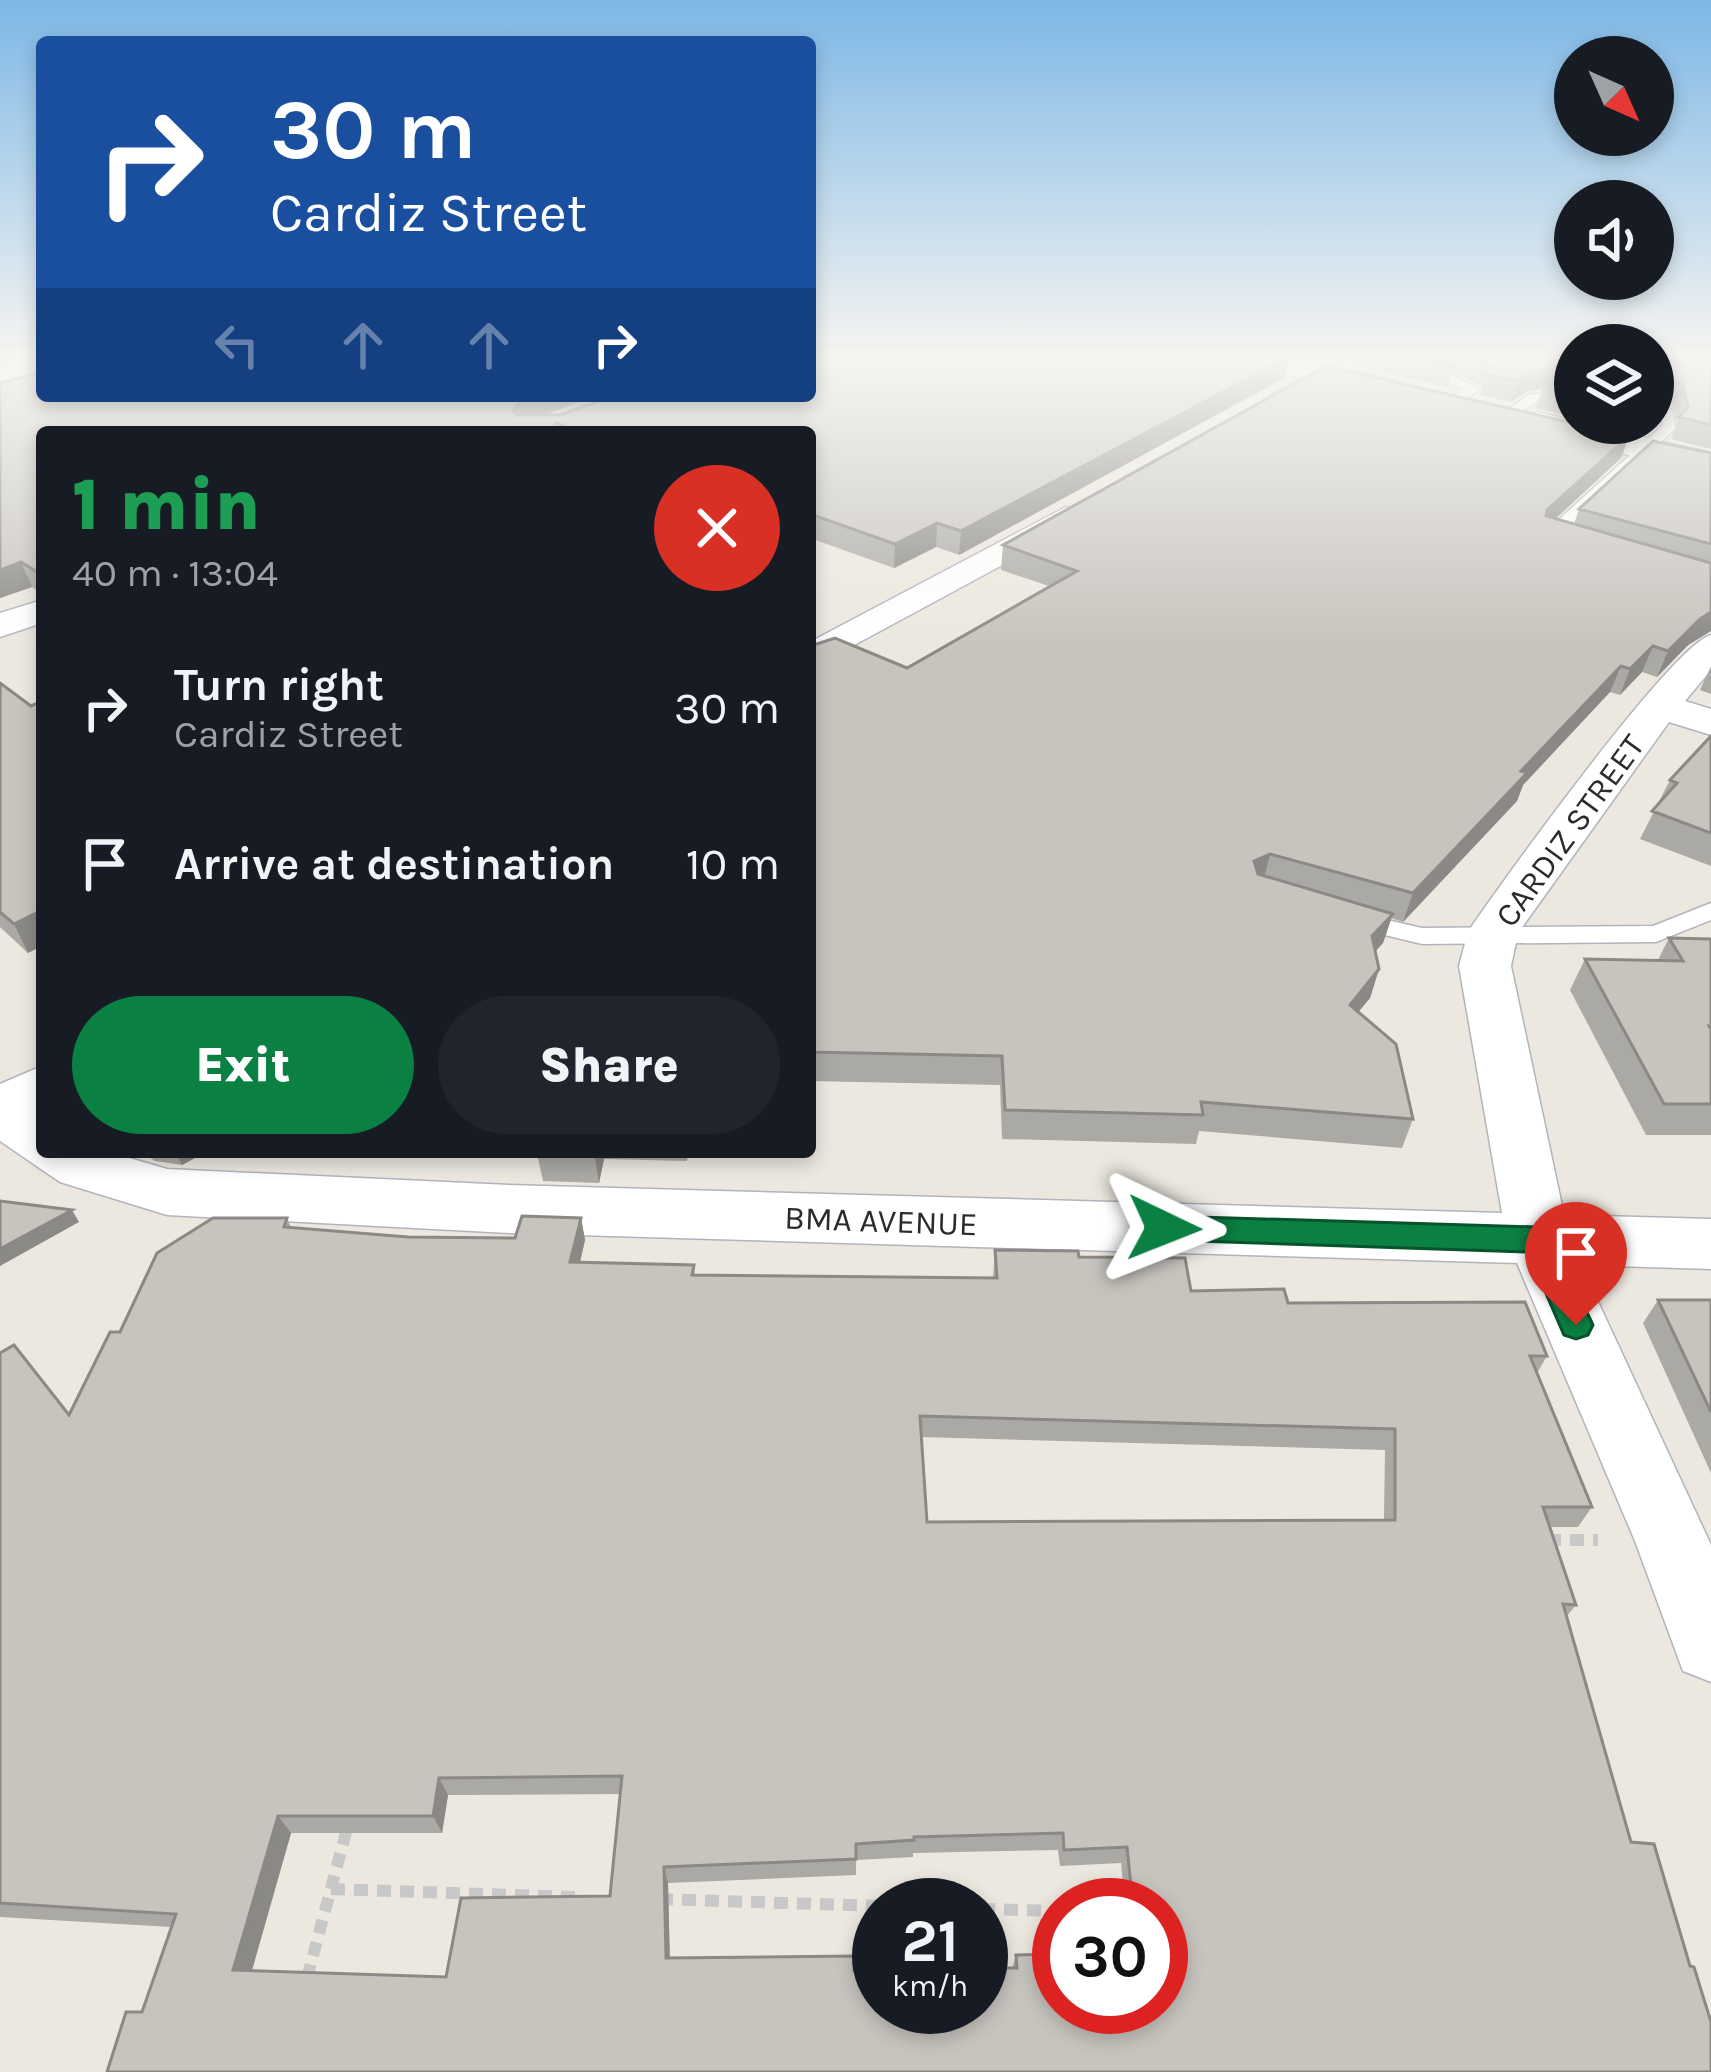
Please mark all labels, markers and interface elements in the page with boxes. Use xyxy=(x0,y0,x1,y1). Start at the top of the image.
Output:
north arrow xyxy=(1554,36,1674,156)
map controls xyxy=(1554,36,1674,444)
text: 30 m xyxy=(270,81,476,179)
icon: right xyxy=(72,84,228,240)
button: sound xyxy=(1554,180,1674,300)
text: Cardiz Street xyxy=(270,181,587,245)
icon: left xyxy=(204,312,270,378)
icon: ahead xyxy=(330,312,396,378)
icon: ahead xyxy=(456,312,522,378)
icon: right xyxy=(582,312,648,378)
button: layers xyxy=(1554,324,1674,444)
text: 1 min xyxy=(72,463,261,547)
button: close xyxy=(654,465,780,591)
text: 40 m · 13:04 xyxy=(72,550,278,596)
text: Turn right xyxy=(174,659,384,711)
icon: right xyxy=(72,675,138,741)
text: 30 m xyxy=(674,682,780,734)
text: Cardiz Street xyxy=(174,711,403,757)
street label: CARDIZ STREET xyxy=(1487,727,1652,934)
icon: arrive xyxy=(72,831,138,897)
text: Arrive at destination xyxy=(174,838,614,890)
text: 10 m xyxy=(686,838,780,890)
button: Exit xyxy=(72,996,414,1134)
button: Share xyxy=(438,996,780,1134)
position arrow xyxy=(1101,1165,1227,1291)
street label: BMA AVENUE xyxy=(784,1199,978,1243)
pin xyxy=(1525,1202,1627,1325)
icon: arrive xyxy=(1543,1220,1609,1286)
speed limit sign: 30 xyxy=(1032,1878,1188,2034)
text: 21 xyxy=(901,1906,959,1976)
text: km/h xyxy=(892,1968,968,2004)

